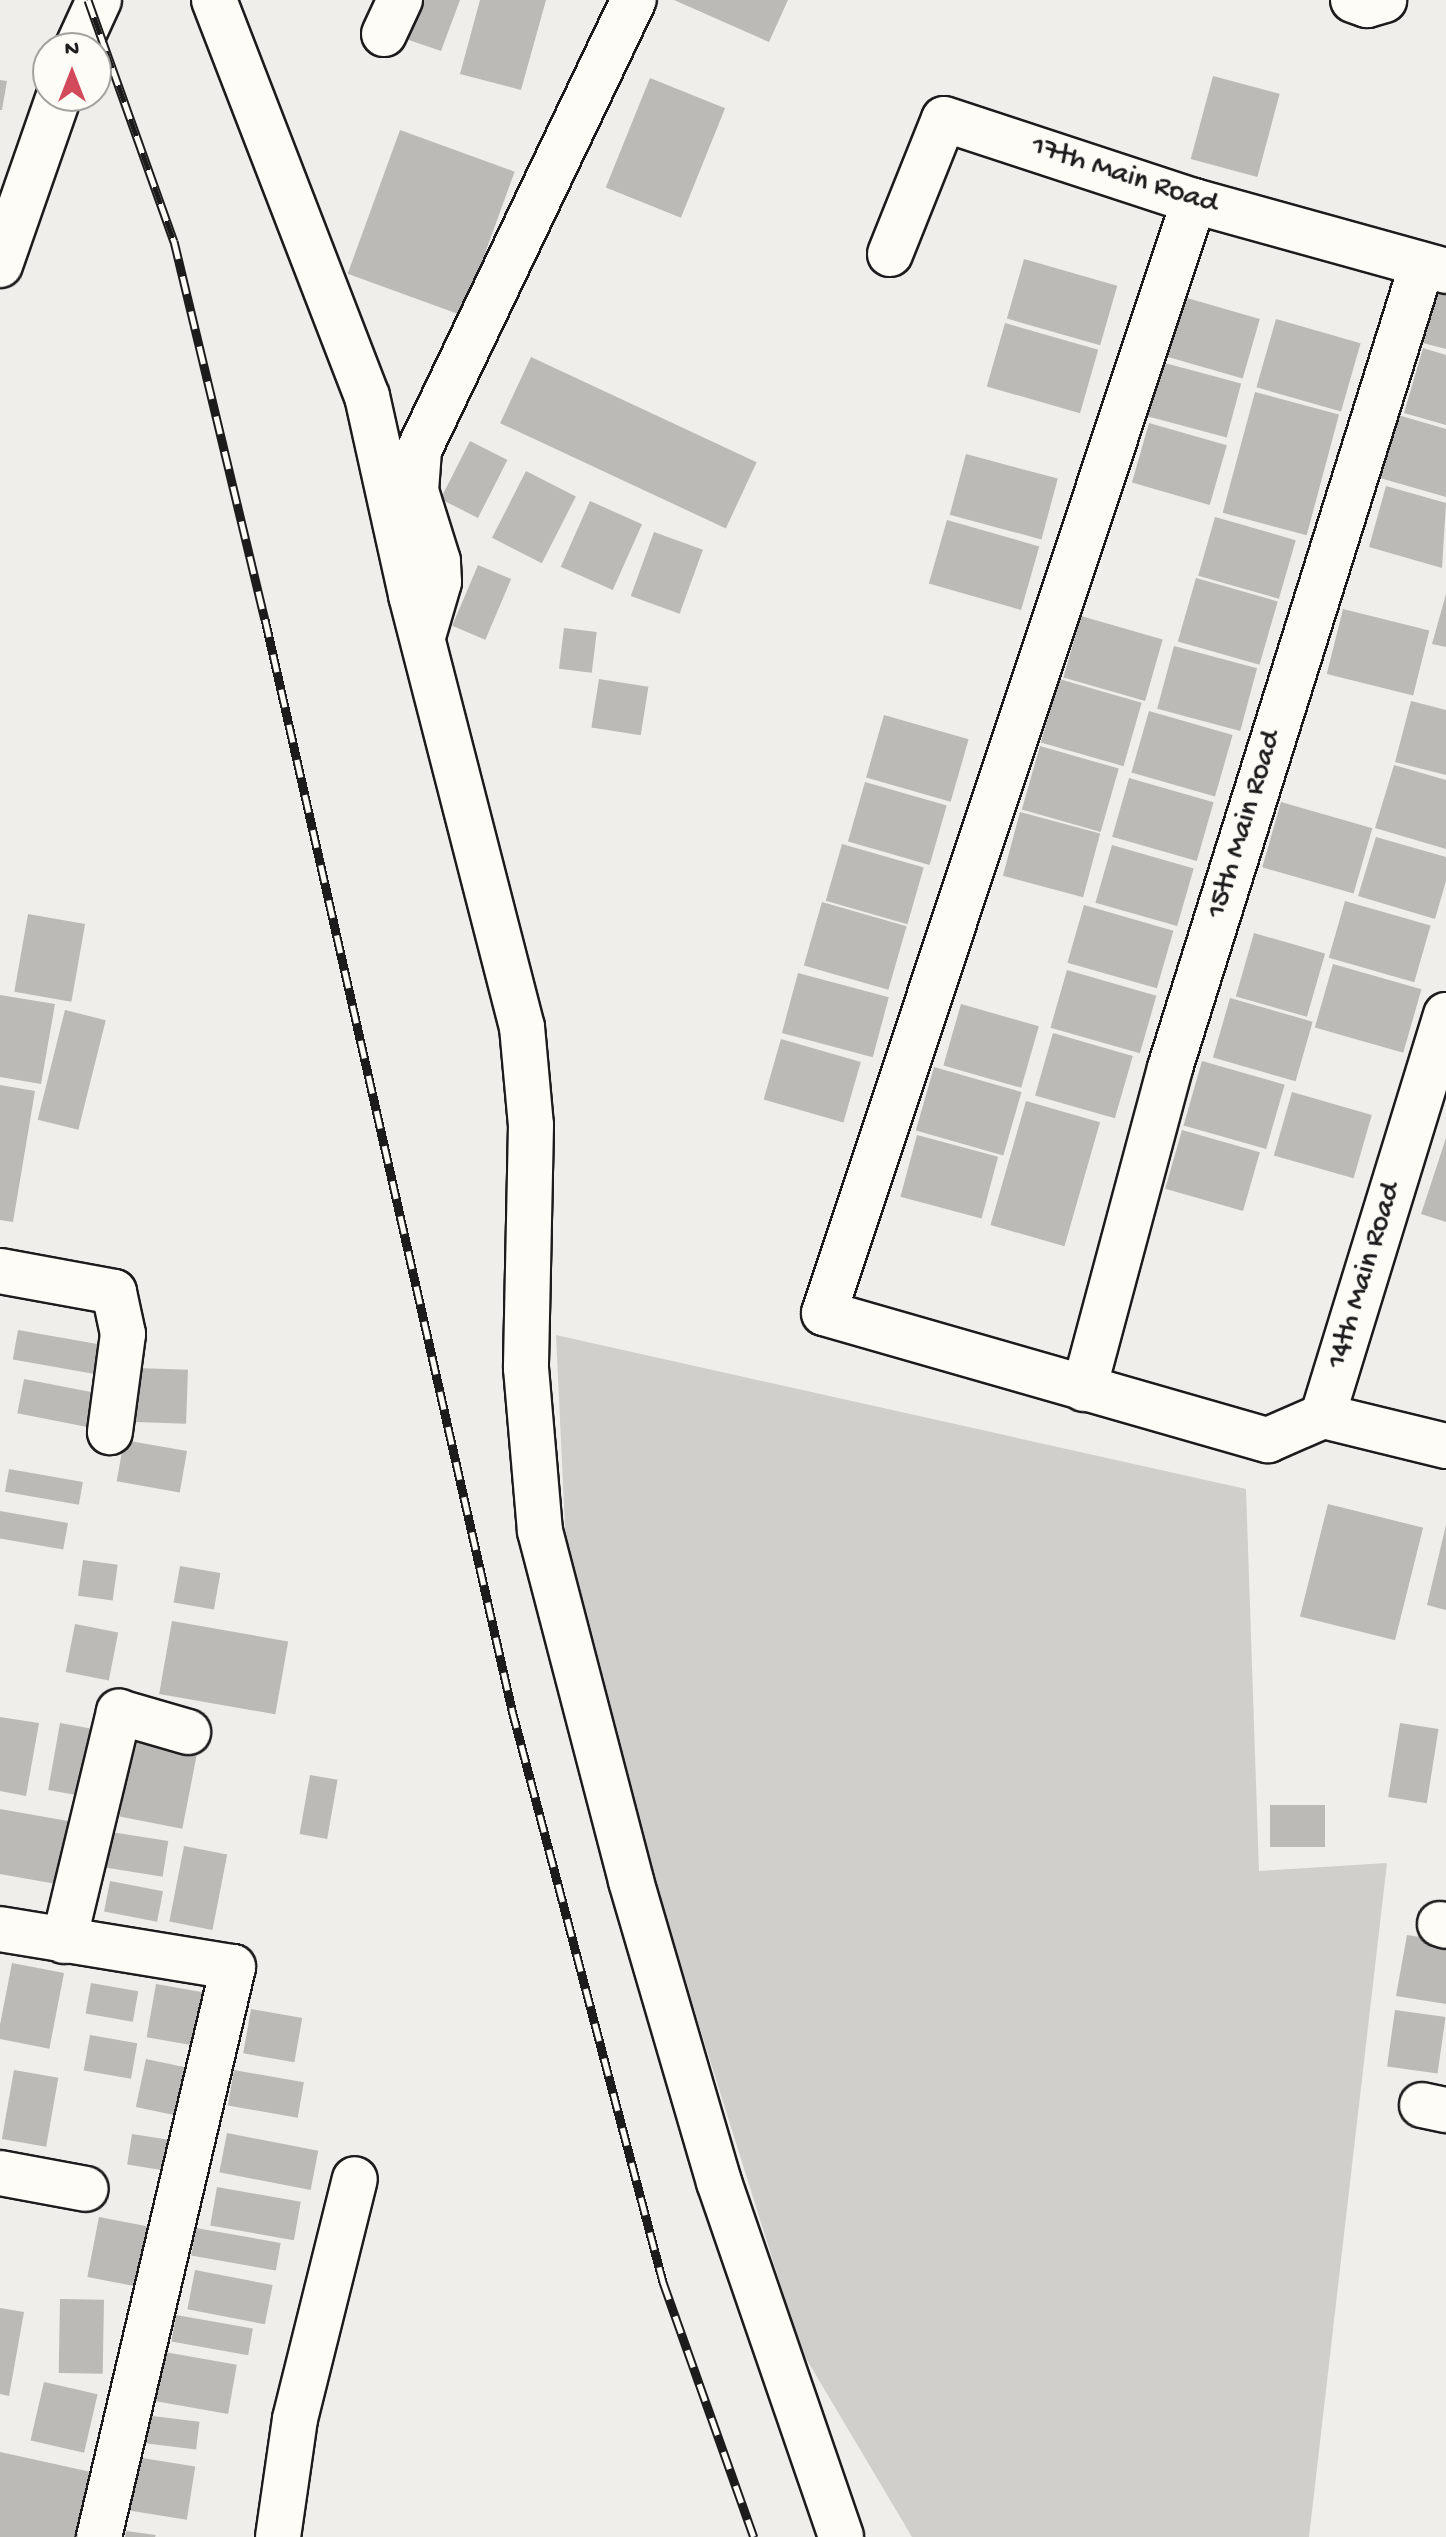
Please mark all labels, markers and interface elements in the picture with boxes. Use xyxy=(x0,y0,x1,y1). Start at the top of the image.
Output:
north arrow xyxy=(32,32,112,112)
text: N xyxy=(65,37,79,63)
street label: 17th Main Road xyxy=(1026,130,1222,224)
street label: 15th Main Road xyxy=(1200,727,1292,923)
street label: 14th Main Road xyxy=(1321,1179,1411,1373)

